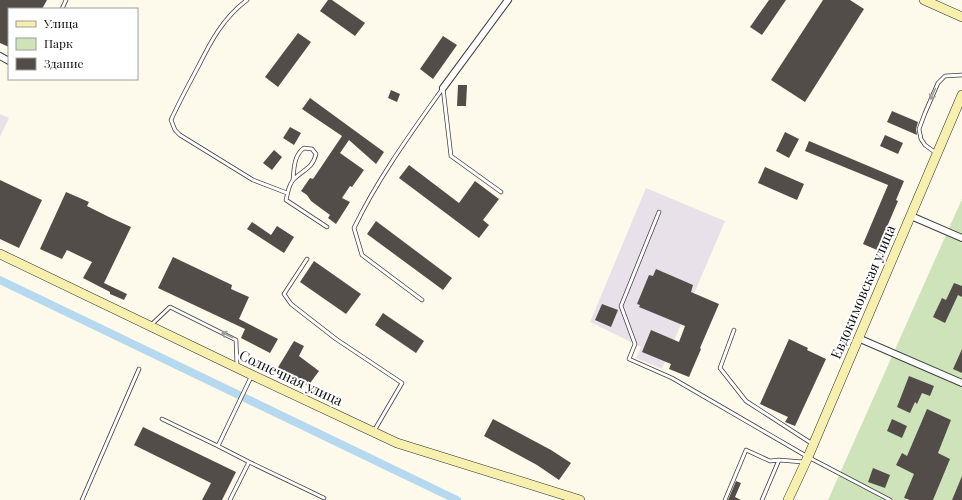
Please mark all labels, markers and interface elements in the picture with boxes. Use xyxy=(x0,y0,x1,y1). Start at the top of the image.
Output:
legend xyxy=(8,8,138,80)
text: Улица xyxy=(43,15,78,31)
text: Парк xyxy=(44,35,73,51)
text: Здание xyxy=(44,55,84,71)
one-way arrow xyxy=(929,87,936,99)
street label: Евдокимовская улица xyxy=(826,222,899,362)
one-way arrow xyxy=(221,331,233,338)
street label: Солнечная улица xyxy=(236,345,346,410)

